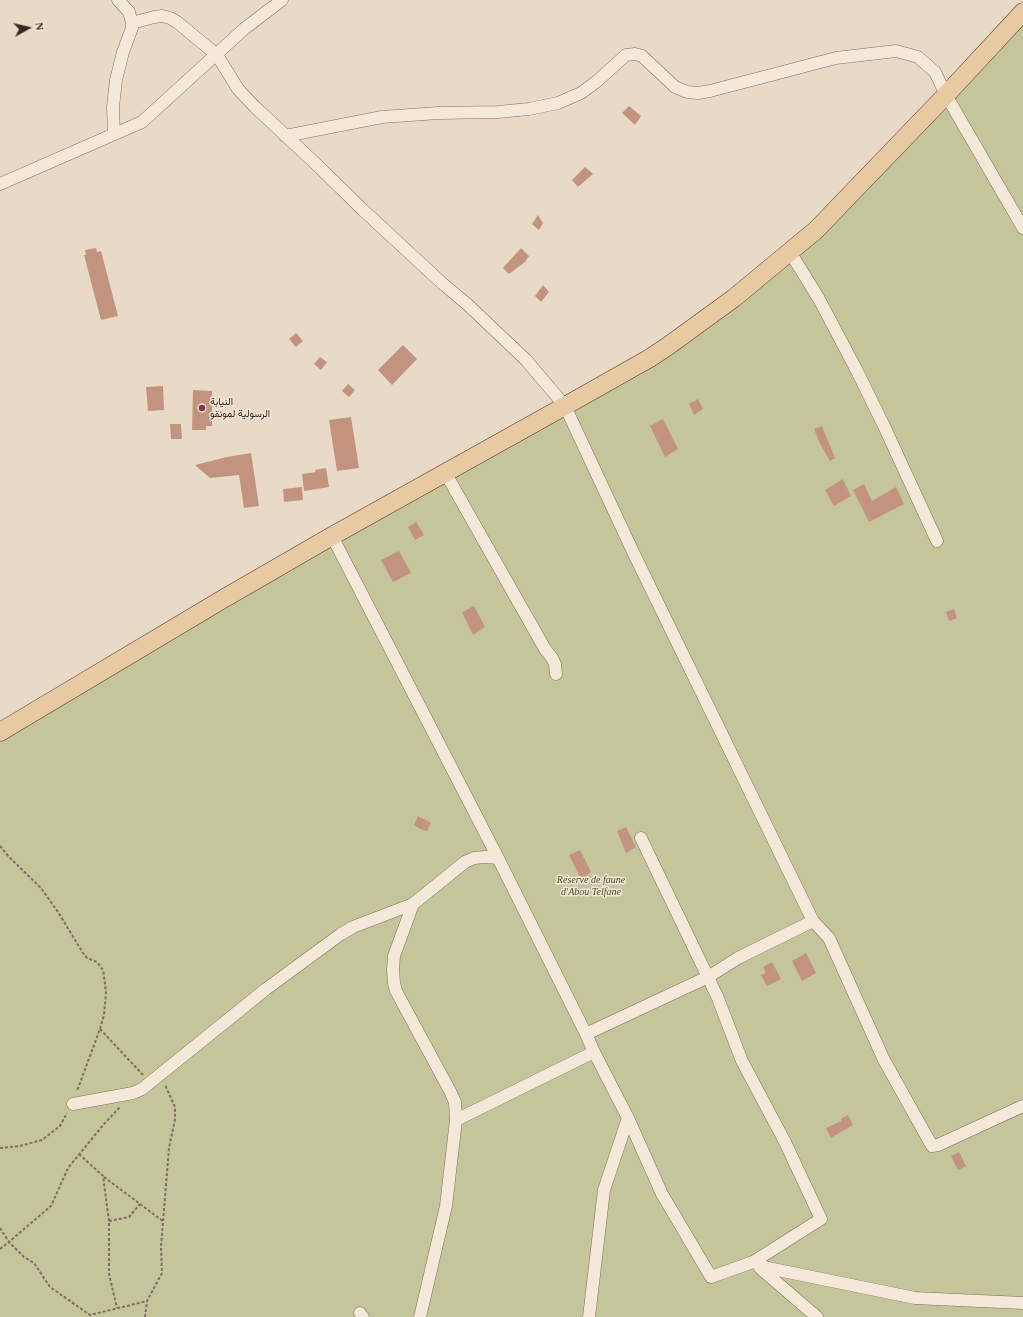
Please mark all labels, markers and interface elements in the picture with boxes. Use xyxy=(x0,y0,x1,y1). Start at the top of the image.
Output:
north arrow xyxy=(8,8,48,48)
text: N xyxy=(33,22,46,31)
place label: النيابة الرسولية لمونقو xyxy=(210,396,270,420)
marker: النيابة الرسولية لمونقو xyxy=(197,403,207,413)
park label: Réserve de faune d'Abou Telfane xyxy=(557,874,625,898)

